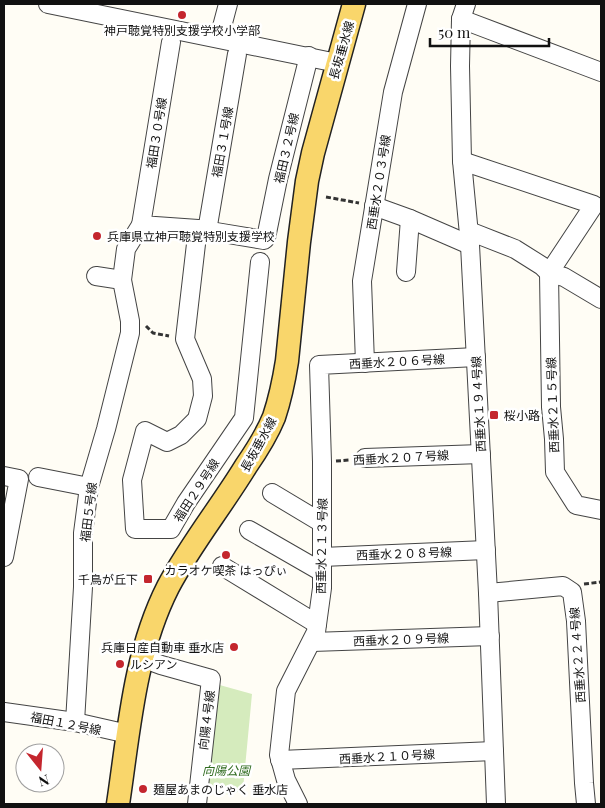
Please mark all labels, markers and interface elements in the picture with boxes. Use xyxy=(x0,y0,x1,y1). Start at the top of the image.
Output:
marker: 神戸聴覚特別支援学校小学部 xyxy=(176,9,188,21)
scale bar xyxy=(430,15,549,47)
street label: 長坂垂水線 xyxy=(325,19,357,81)
place label: 神戸聴覚特別支援学校小学部 xyxy=(104,22,260,38)
text: 50 m xyxy=(438,22,471,42)
street label: 福田３０号線 xyxy=(142,96,170,170)
street label: 福田３１号線 xyxy=(208,105,236,179)
street label: 福田３２号線 xyxy=(270,111,302,185)
street label: 西垂水２０３号線 xyxy=(363,133,393,231)
place label: 兵庫県立神戸聴覚特別支援学校 xyxy=(107,228,275,244)
marker: 兵庫県立神戸聴覚特別支援学校 xyxy=(91,230,103,242)
street label: 西垂水２０６号線 xyxy=(349,350,445,372)
street label: 西垂水１９４号線 xyxy=(467,356,489,452)
street label: 西垂水２１５号線 xyxy=(542,357,562,453)
place label: 桜小路 xyxy=(504,407,540,423)
marker: 桜小路 xyxy=(488,409,500,421)
street label: 長坂垂水線 xyxy=(236,414,280,474)
street label: 西垂水２０７号線 xyxy=(353,446,449,468)
street label: 福田２９号線 xyxy=(170,455,222,525)
street label: 福田５号線 xyxy=(76,481,100,543)
street label: 西垂水２１３号線 xyxy=(312,498,330,594)
street label: 西垂水２０８号線 xyxy=(356,543,452,563)
marker: カラオケ喫茶 はっぴぃ xyxy=(220,549,232,561)
place label: カラオケ喫茶 はっぴぃ xyxy=(165,562,288,578)
place label: 千鳥が丘下 xyxy=(78,571,138,587)
marker: 千鳥が丘下 xyxy=(142,573,154,585)
street label: 西垂水２２４号線 xyxy=(566,607,588,703)
street label: 西垂水２０９号線 xyxy=(353,629,449,649)
place label: 兵庫日産自動車 垂水店 xyxy=(101,639,224,655)
marker: 兵庫日産自動車 垂水店 xyxy=(228,641,240,653)
place label: ルシアン xyxy=(130,656,178,672)
marker: ルシアン xyxy=(114,658,126,670)
street label: 向陽４号線 xyxy=(194,689,218,751)
street label: 福田１２号線 xyxy=(29,708,103,738)
north arrow xyxy=(15,743,65,793)
street label: 西垂水２１０号線 xyxy=(339,745,435,767)
park label: 向陽公園 xyxy=(202,762,252,778)
text: N xyxy=(36,770,52,791)
place label: 麺屋あまのじゃく 垂水店 xyxy=(153,781,288,797)
marker: 麺屋あまのじゃく 垂水店 xyxy=(137,783,149,795)

